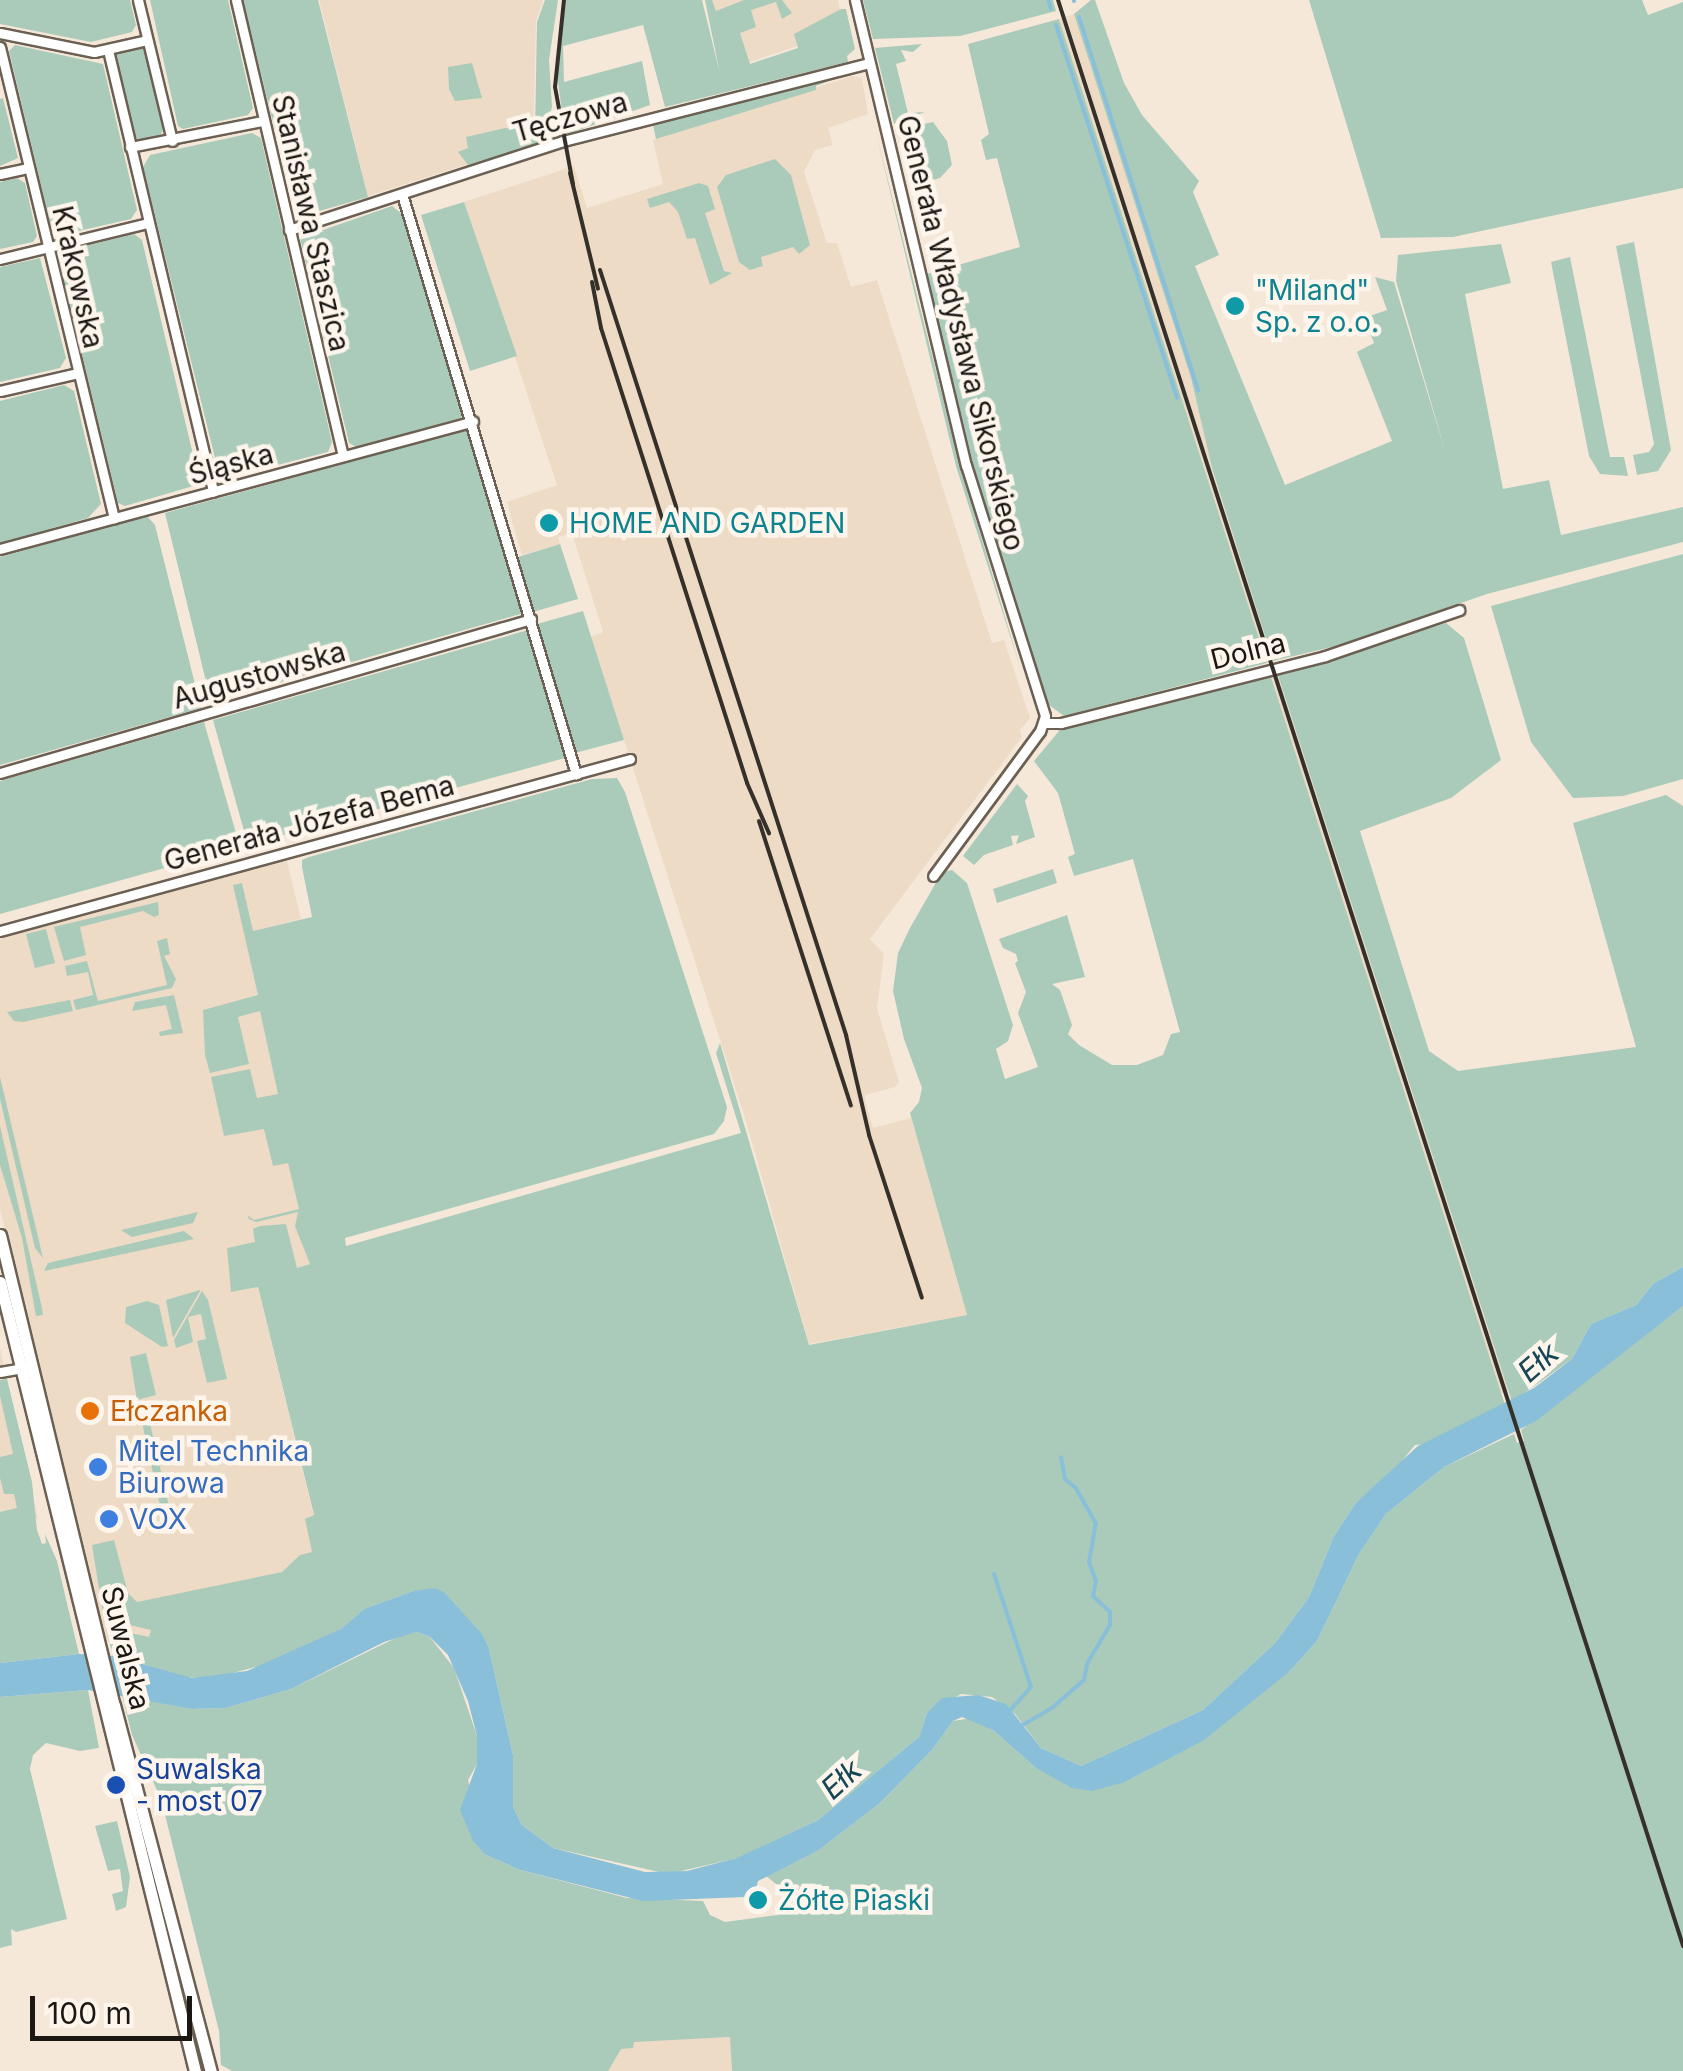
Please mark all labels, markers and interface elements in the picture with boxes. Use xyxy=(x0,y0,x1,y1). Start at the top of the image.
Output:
street label: Tęczowa xyxy=(509,85,631,149)
street label: Stanisława Staszica xyxy=(265,92,357,354)
street label: Generała Władysława Sikorskiego xyxy=(891,112,1031,554)
street label: Krakowska xyxy=(45,203,111,351)
place label: "Miland" Sp. z o.o. xyxy=(1255,273,1379,339)
marker: "Miland" Sp. z o.o. xyxy=(1224,295,1246,317)
street label: Śląska xyxy=(185,437,277,491)
place label: HOME AND GARDEN xyxy=(569,506,845,540)
marker: HOME AND GARDEN xyxy=(538,512,560,534)
street label: Dolna xyxy=(1207,626,1289,676)
street label: Augustowska xyxy=(169,634,349,716)
street label: Generała Józefa Bema xyxy=(160,768,458,878)
water label: Ełk xyxy=(1510,1335,1566,1389)
place label: Ełczanka xyxy=(110,1394,228,1428)
marker: Ełczanka xyxy=(79,1400,101,1422)
place label: Mitel Technika Biurowa xyxy=(118,1434,309,1500)
marker: Mitel Technika Biurowa xyxy=(87,1456,109,1478)
place label: VOX xyxy=(129,1502,187,1536)
marker: VOX xyxy=(98,1508,120,1530)
street label: Suwalska xyxy=(94,1583,158,1713)
place label: Suwalska - most 07 xyxy=(136,1752,263,1818)
water label: Ełk xyxy=(813,1752,869,1806)
marker: Suwalska - most 07 xyxy=(105,1774,127,1796)
place label: Żółte Piaski xyxy=(778,1883,930,1917)
marker: Żółte Piaski xyxy=(747,1889,769,1911)
scale bar xyxy=(35,1976,198,2038)
text: 100 m xyxy=(47,1995,132,2031)

